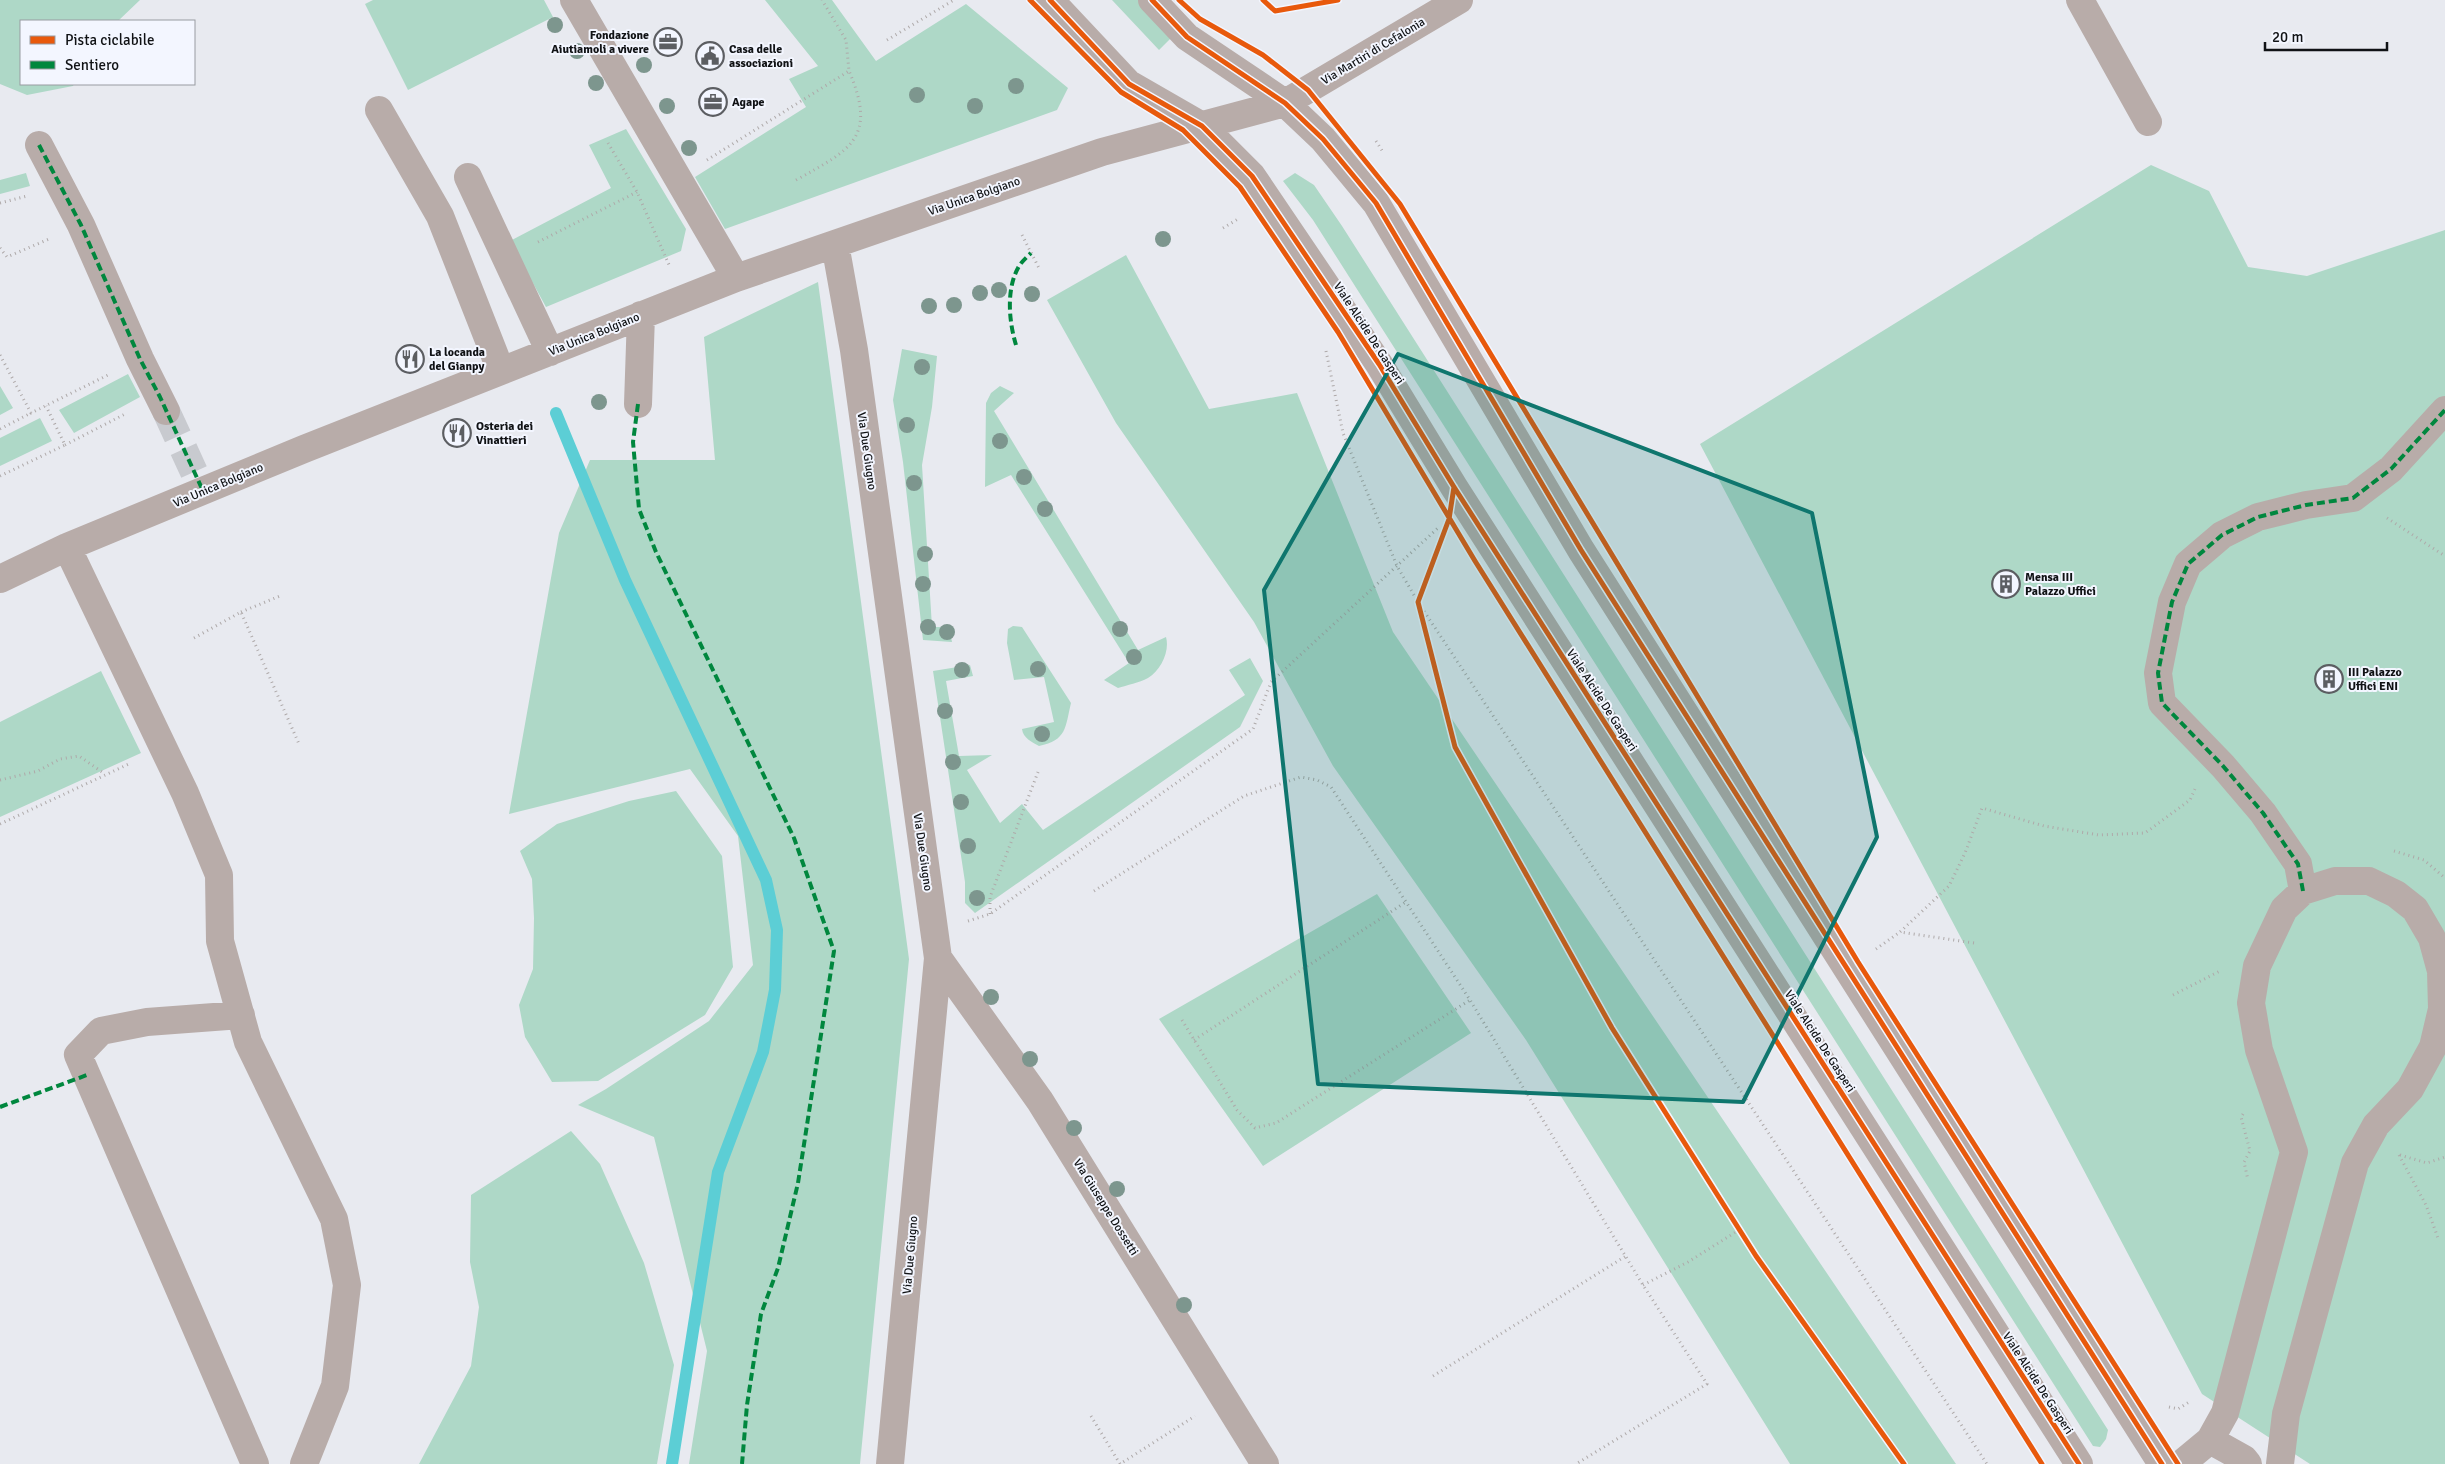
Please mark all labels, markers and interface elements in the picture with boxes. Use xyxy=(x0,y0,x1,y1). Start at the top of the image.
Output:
street label: Via Martiri di Cefalonia xyxy=(1319,15,1428,88)
legend xyxy=(20,20,195,85)
scale bar xyxy=(2265,20,2388,52)
office icon: Fondazione Aiutiamoli a vivere xyxy=(653,27,683,57)
place label: Fondazione Aiutiamoli a vivere xyxy=(551,28,649,57)
text: 20 m xyxy=(2272,28,2303,46)
text: Pista ciclabile xyxy=(65,31,154,49)
public building icon: Casa delle associazioni xyxy=(695,41,725,71)
place label: Casa delle associazioni xyxy=(729,42,793,71)
text: Sentiero xyxy=(65,56,119,74)
office icon: Agape xyxy=(698,87,728,117)
place label: Agape xyxy=(732,95,765,110)
street label: Via Unica Bolgiano xyxy=(926,174,1022,219)
street label: Viale Alcide De Gasperi xyxy=(1330,279,1407,387)
street label: Via Unica Bolgiano xyxy=(547,309,642,359)
restaurant icon: La locanda del Gianpy xyxy=(395,344,425,374)
place label: La locanda del Gianpy xyxy=(429,345,485,374)
street label: Via Due Giugno xyxy=(854,411,879,491)
restaurant icon: Osteria dei Vinattieri xyxy=(442,418,472,448)
place label: Osteria dei Vinattieri xyxy=(476,419,533,448)
street label: Via Unica Bolgiano xyxy=(171,460,266,511)
building icon: Mensa III Palazzo Uffici xyxy=(1991,569,2021,599)
place label: Mensa III Palazzo Uffici xyxy=(2025,570,2096,599)
street label: Viale Alcide De Gasperi xyxy=(1563,646,1640,754)
building icon: III Palazzo Uffici ENI xyxy=(2314,664,2344,694)
place label: III Palazzo Uffici ENI xyxy=(2348,665,2402,694)
street label: Via Due Giugno xyxy=(910,812,935,892)
street label: Viale Alcide De Gasperi xyxy=(1781,987,1858,1095)
street label: Via Giuseppe Dossetti xyxy=(1070,1156,1141,1258)
street label: Via Due Giugno xyxy=(900,1215,921,1295)
street label: Viale Alcide De Gasperi xyxy=(1999,1329,2076,1437)

